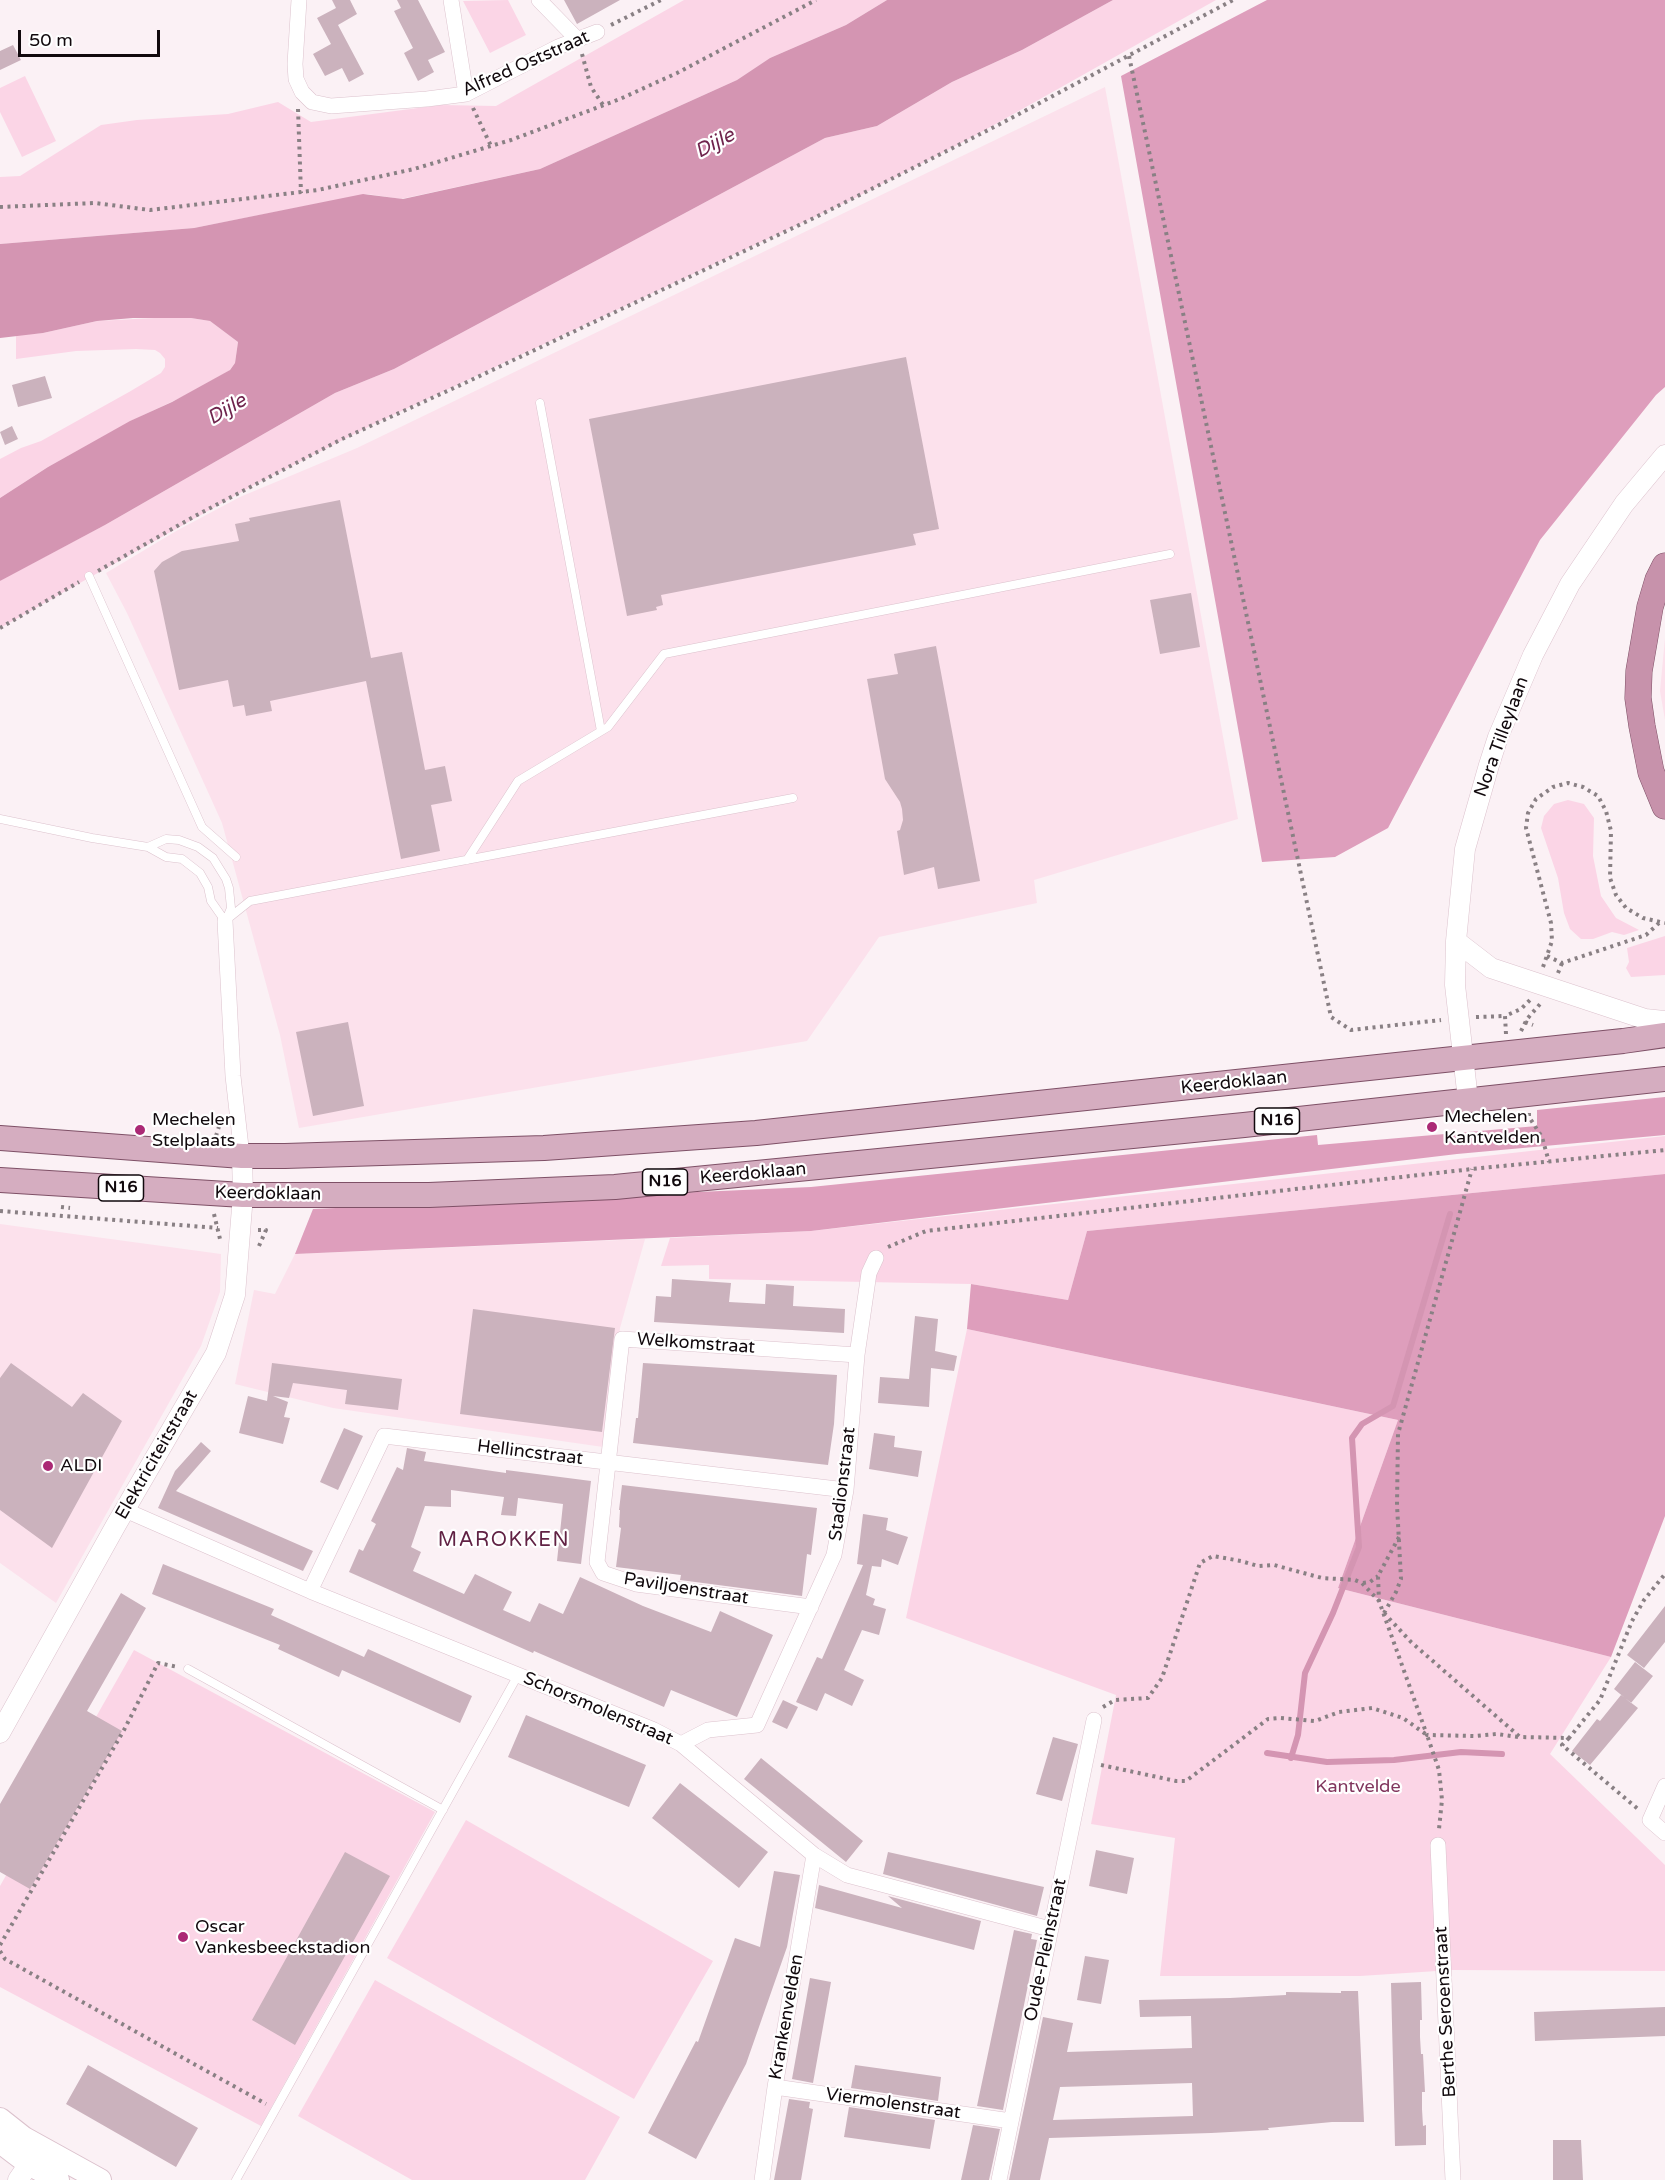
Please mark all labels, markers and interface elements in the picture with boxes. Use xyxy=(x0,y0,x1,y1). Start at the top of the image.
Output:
scale bar xyxy=(21,18,164,56)
street label: Alfred Oststraat xyxy=(459,26,593,102)
text: 50 m xyxy=(29,29,73,51)
water label: Dijle xyxy=(691,124,739,164)
water label: Dijle xyxy=(203,389,251,431)
street label: Nora Tilleylaan xyxy=(1470,674,1534,800)
street label: Keerdoklaan xyxy=(1180,1067,1288,1099)
place label: Mechelen Kantvelden xyxy=(1444,1106,1540,1148)
road number: N16 xyxy=(1254,1108,1300,1134)
place label: Mechelen Stelplaats xyxy=(152,1109,236,1152)
marker: Mechelen Kantvelden xyxy=(1425,1120,1439,1134)
marker: Mechelen Stelplaats xyxy=(133,1123,147,1137)
street label: Keerdoklaan xyxy=(699,1159,807,1189)
road number: N16 xyxy=(642,1169,688,1195)
road number: N16 xyxy=(98,1175,144,1201)
street label: Keerdoklaan xyxy=(214,1182,322,1206)
street label: Welkomstraat xyxy=(636,1329,756,1359)
street label: Elektriciteitstraat xyxy=(111,1386,203,1524)
street label: Stadionstraat xyxy=(825,1426,861,1542)
street label: Hellincstraat xyxy=(476,1436,584,1470)
place label: ALDI xyxy=(60,1455,102,1477)
marker: ALDI xyxy=(41,1459,55,1473)
district label: MAROKKEN xyxy=(438,1529,570,1553)
street label: Paviljoenstraat xyxy=(622,1568,750,1610)
street label: Schorsmolenstraat xyxy=(520,1668,676,1750)
park label: Kantvelde xyxy=(1315,1776,1401,1798)
street label: Oude-Pleinstraat xyxy=(1020,1877,1072,2023)
place label: Oscar Vankesbeeckstadion xyxy=(195,1916,370,1958)
street label: Berthe Seroenstraat xyxy=(1431,1926,1461,2098)
marker: Oscar Vankesbeeckstadion xyxy=(176,1930,190,1944)
street label: Krankenvelden xyxy=(765,1952,809,2082)
street label: Viermolenstraat xyxy=(824,2084,962,2124)

